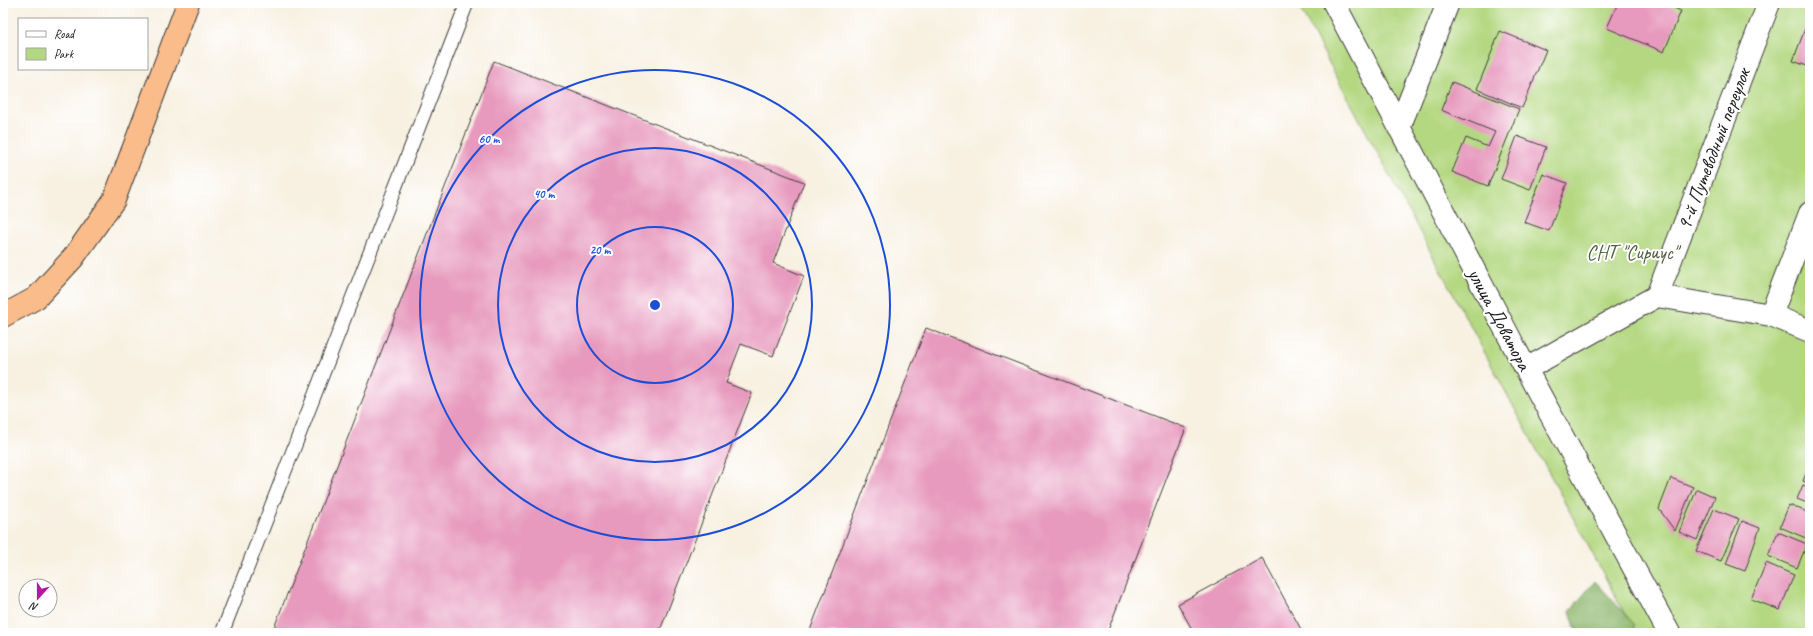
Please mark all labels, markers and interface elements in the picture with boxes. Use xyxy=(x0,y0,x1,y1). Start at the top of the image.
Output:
legend xyxy=(18,18,148,70)
text: Road xyxy=(54,26,76,42)
text: Park xyxy=(54,46,75,62)
street label: 9-й Путеводный переулок xyxy=(1671,63,1756,234)
text: 60 m xyxy=(479,131,501,147)
text: 40 m xyxy=(534,186,555,202)
park label: СНТ "Сириус" xyxy=(1587,240,1682,265)
text: 20 m xyxy=(590,242,611,258)
street label: улица Доватора xyxy=(1462,263,1538,376)
centre of rings xyxy=(648,298,662,312)
north arrow xyxy=(18,578,58,618)
text: N xyxy=(27,599,40,615)

